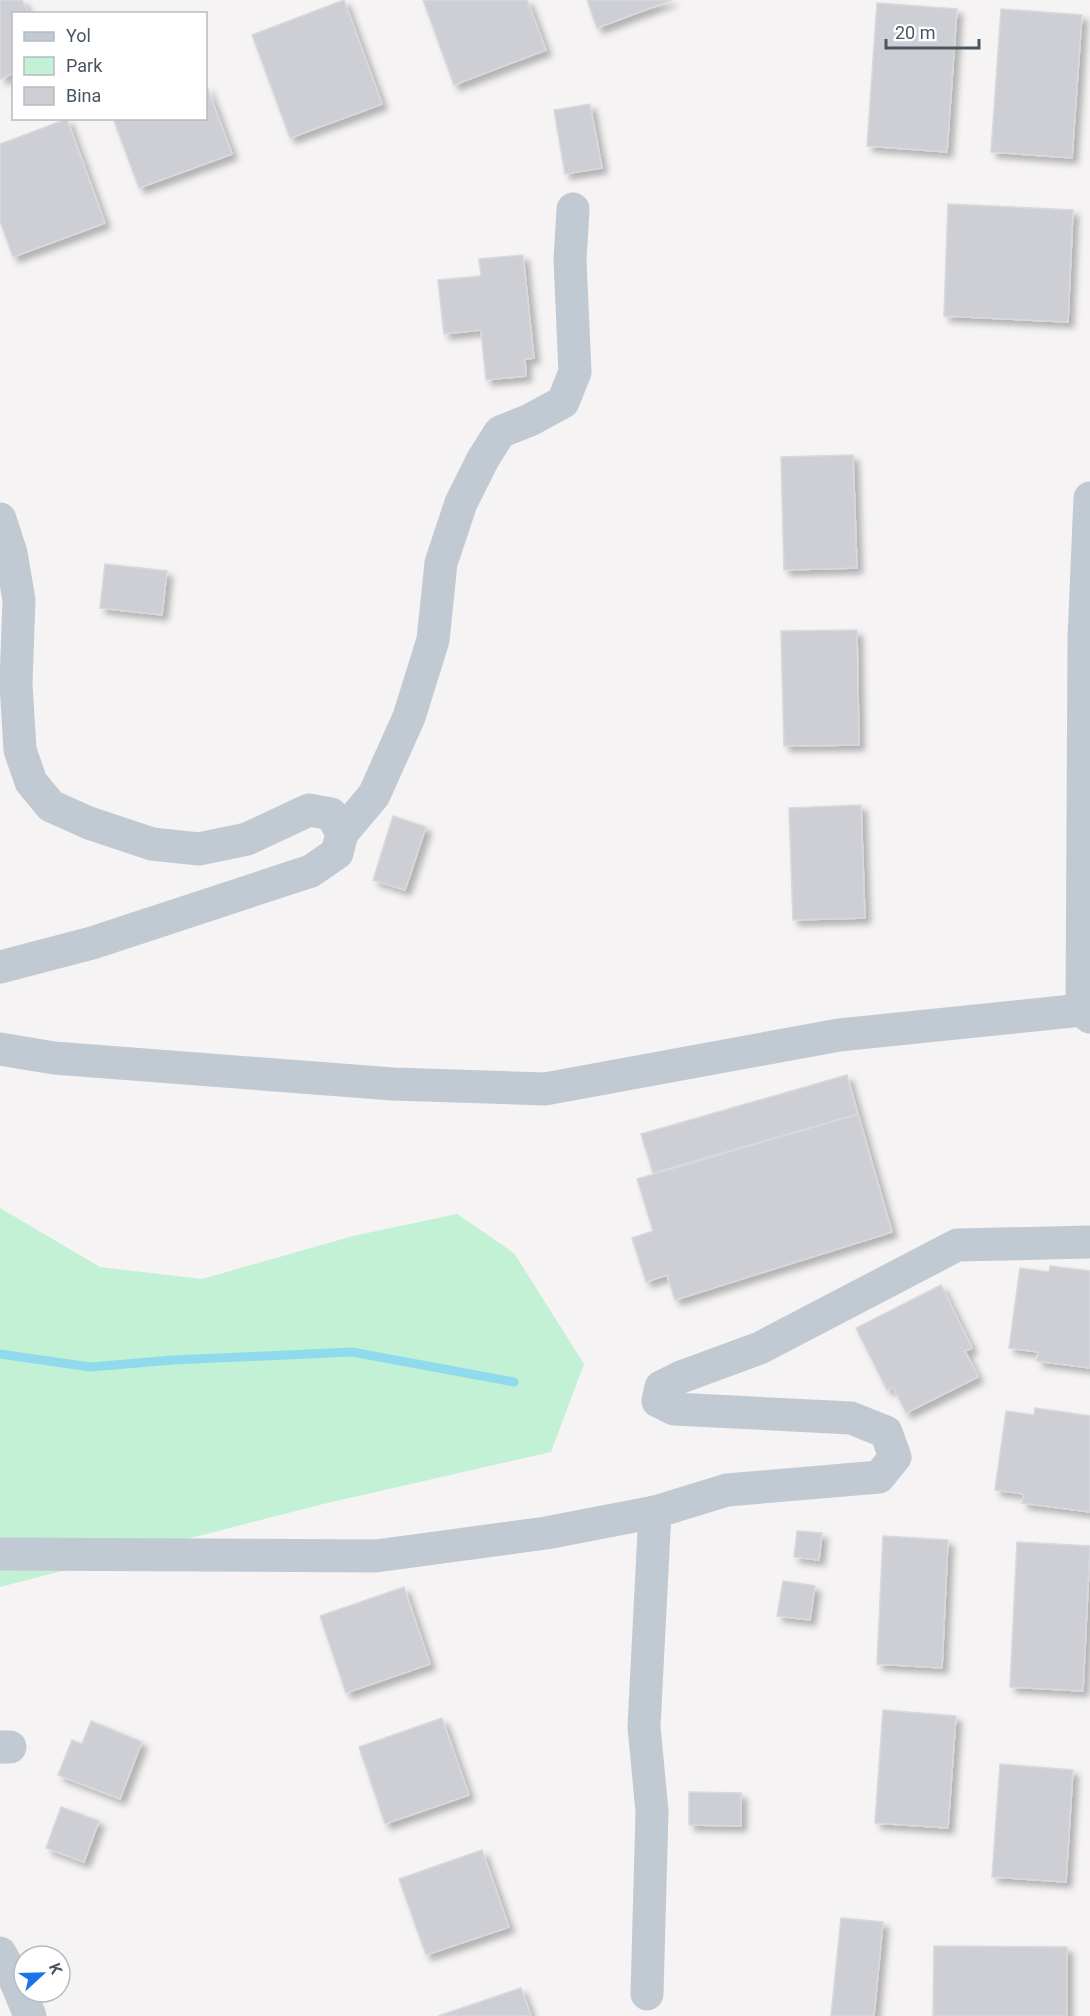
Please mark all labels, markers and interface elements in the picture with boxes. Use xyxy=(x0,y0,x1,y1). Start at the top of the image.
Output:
legend xyxy=(12,12,207,120)
scale bar xyxy=(886,12,979,50)
text: 20 m xyxy=(895,22,935,43)
text: Yol xyxy=(66,25,91,46)
text: Park xyxy=(66,55,103,76)
text: Bina xyxy=(66,85,101,106)
north arrow xyxy=(12,1944,72,2004)
text: K xyxy=(45,1960,66,1978)

